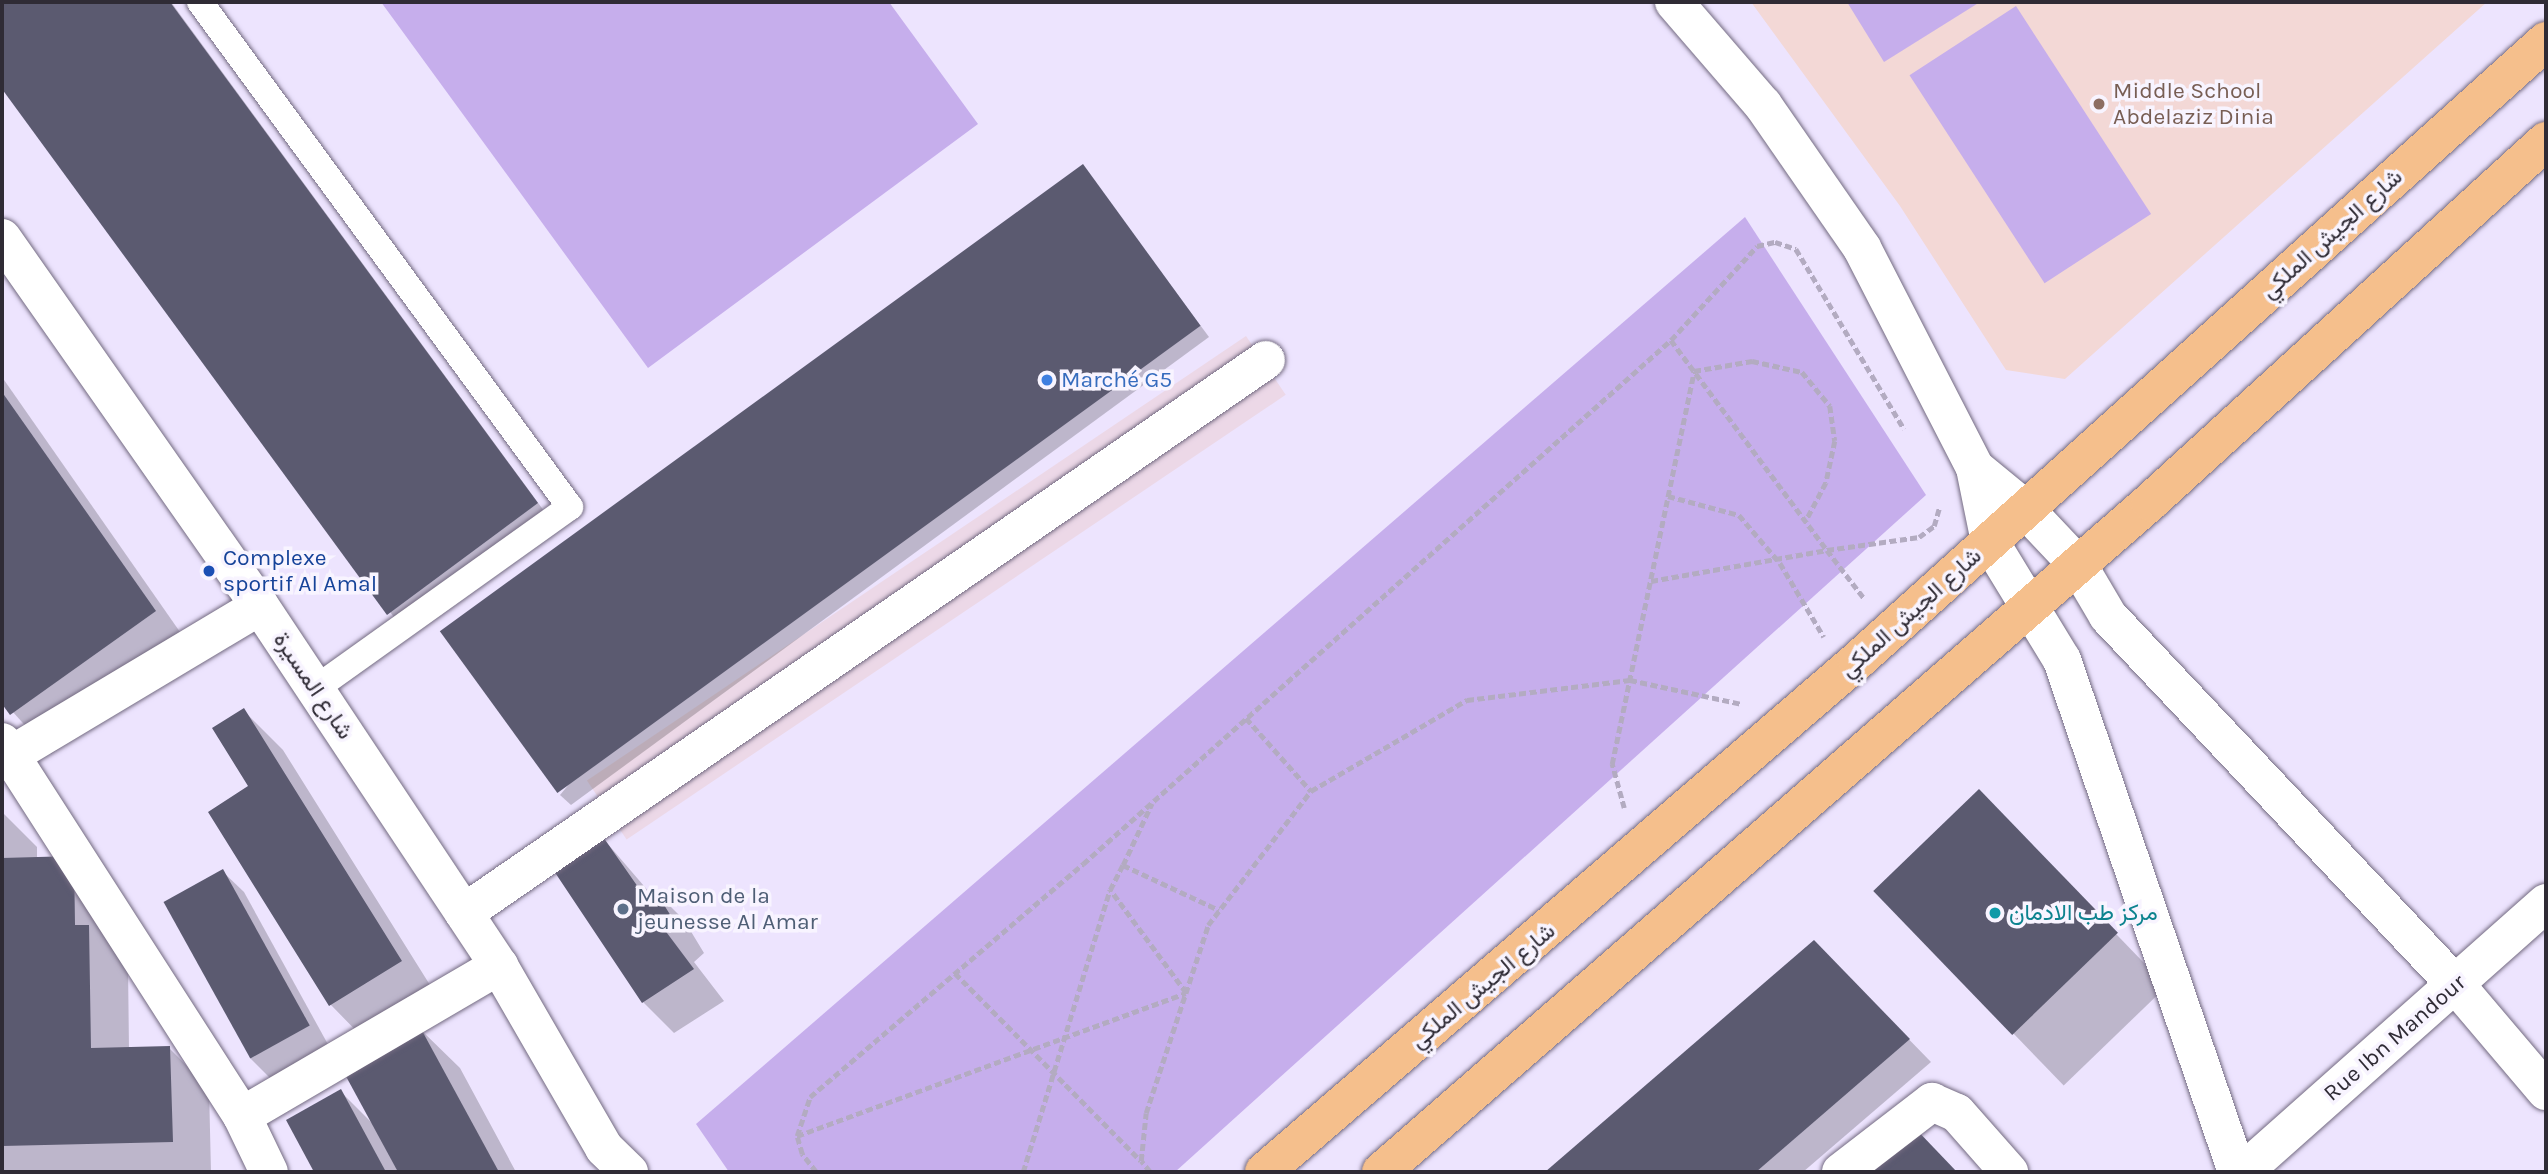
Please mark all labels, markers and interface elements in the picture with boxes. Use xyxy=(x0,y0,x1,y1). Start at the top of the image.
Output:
place label: Middle School Abdelaziz Dinia xyxy=(2113,77,2274,131)
marker: Middle School Abdelaziz Dinia xyxy=(2091,96,2107,112)
street label: شارع الجيش الملكي xyxy=(2256,163,2408,305)
place label: Marché G5 xyxy=(1061,366,1172,394)
marker: Marché G5 xyxy=(1039,372,1055,388)
street label: شارع الجيش الملكي xyxy=(1835,542,1987,684)
place label: Complexe sportif Al Amal xyxy=(223,544,377,598)
marker: Complexe sportif Al Amal xyxy=(201,563,217,579)
street label: شارع المسيرة xyxy=(267,627,359,745)
place label: Maison de la jeunesse Al Amar xyxy=(637,882,818,936)
place label: مركز طب الادمان xyxy=(2009,899,2158,927)
marker: Maison de la jeunesse Al Amar xyxy=(615,901,631,917)
marker: مركز طب الادمان xyxy=(1987,905,2003,921)
street label: شارع الجيش الملكي xyxy=(1405,917,1561,1055)
street label: Rue Ibn Mandour xyxy=(2318,969,2472,1107)

